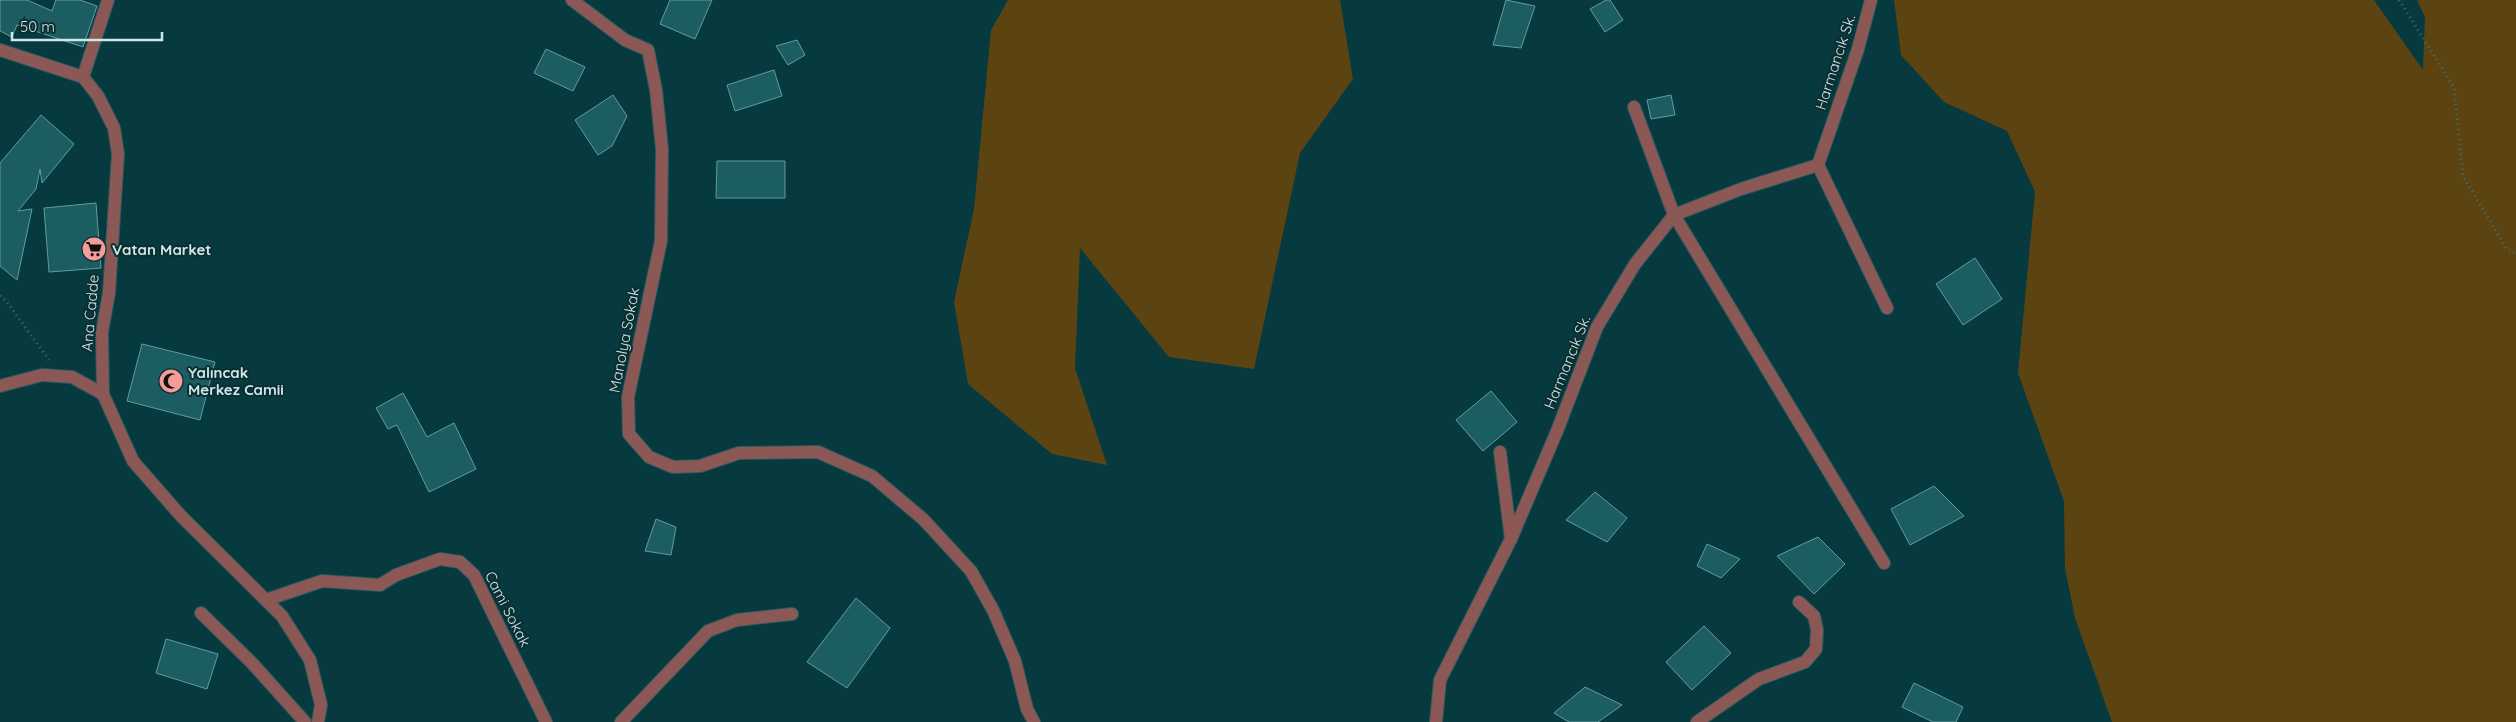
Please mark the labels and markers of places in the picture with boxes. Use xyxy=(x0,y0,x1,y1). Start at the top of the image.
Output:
supermarket icon: Vatan Market xyxy=(81,236,107,262)
place label: Vatan Market xyxy=(112,240,212,259)
place label: Yalıncak Merkez Camii xyxy=(188,363,284,399)
mosque icon: Yalıncak Merkez Camii xyxy=(158,368,184,394)

